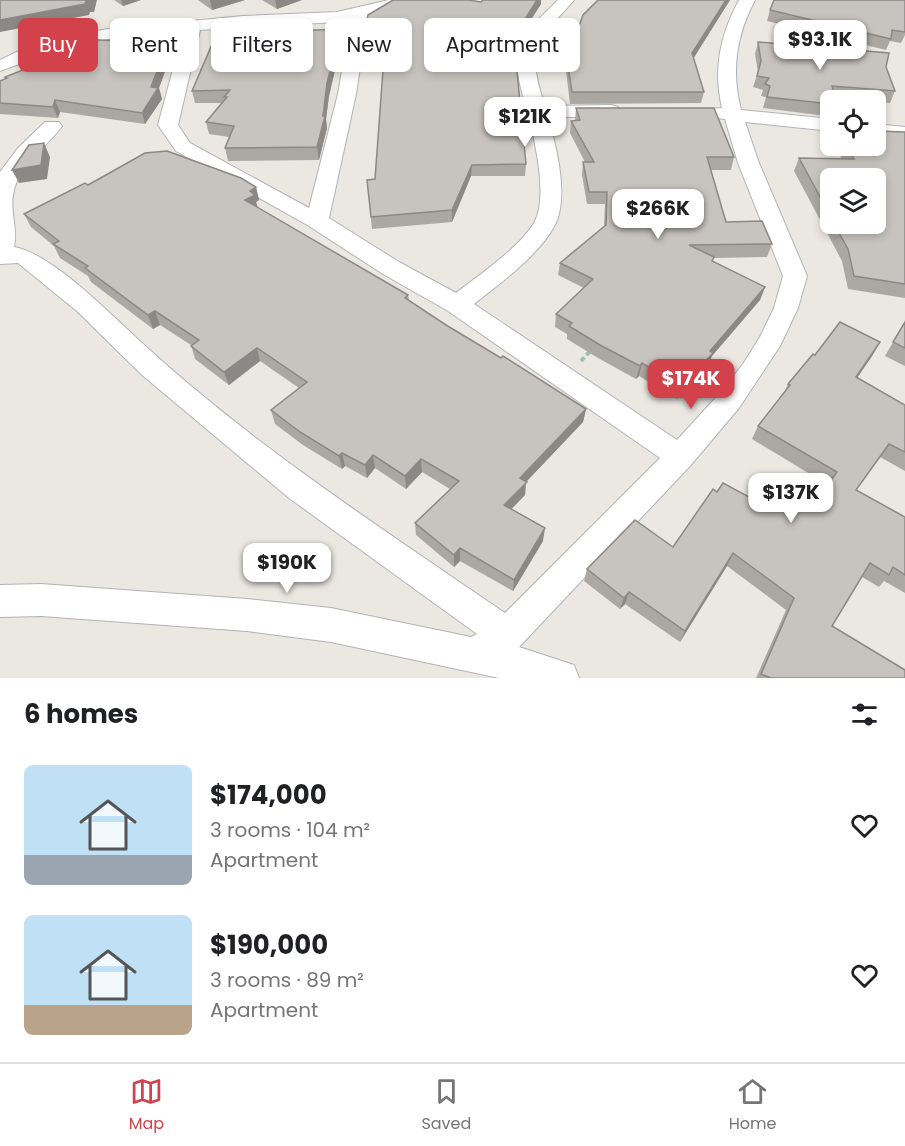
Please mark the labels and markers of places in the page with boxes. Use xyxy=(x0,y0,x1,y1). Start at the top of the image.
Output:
pin: $93.1K xyxy=(771,20,869,71)
pin: $121K xyxy=(483,97,567,148)
pin: $266K xyxy=(616,189,700,240)
pin: $174K xyxy=(649,359,733,410)
pin: $137K xyxy=(749,473,833,524)
pin: $190K xyxy=(245,543,329,594)

